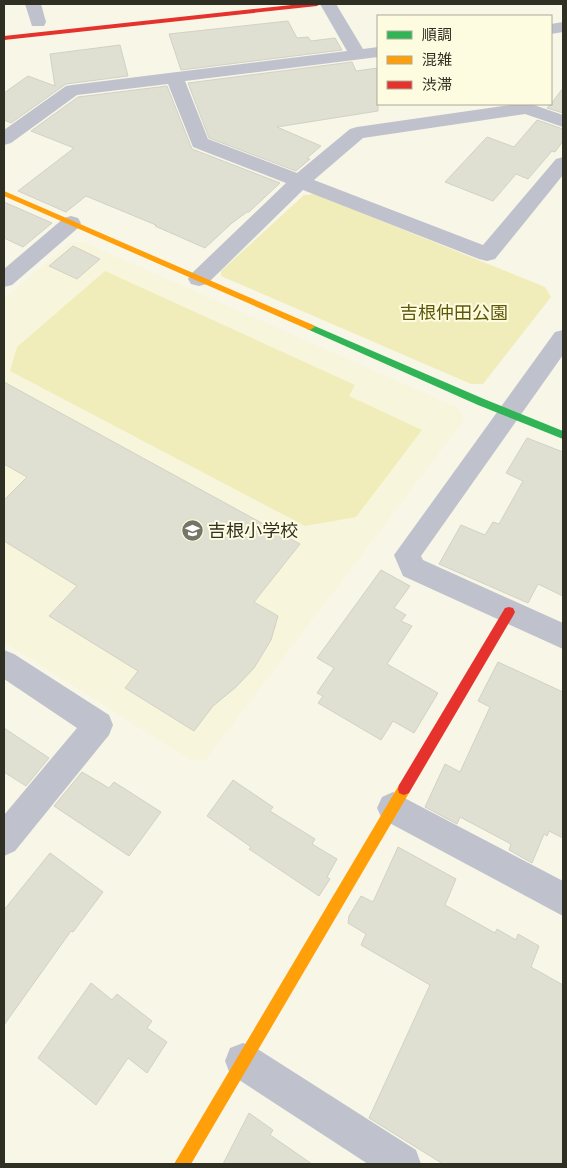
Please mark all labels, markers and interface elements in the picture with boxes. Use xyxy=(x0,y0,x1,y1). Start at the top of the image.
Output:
legend xyxy=(377,15,552,105)
text: 順調 xyxy=(422,26,452,44)
text: 混雑 xyxy=(422,51,452,69)
text: 渋滞 xyxy=(422,76,452,94)
park label: 吉根仲田公園 xyxy=(400,302,508,324)
school or university icon: 吉根小学校 xyxy=(180,519,204,543)
place label: 吉根小学校 xyxy=(208,520,298,542)

